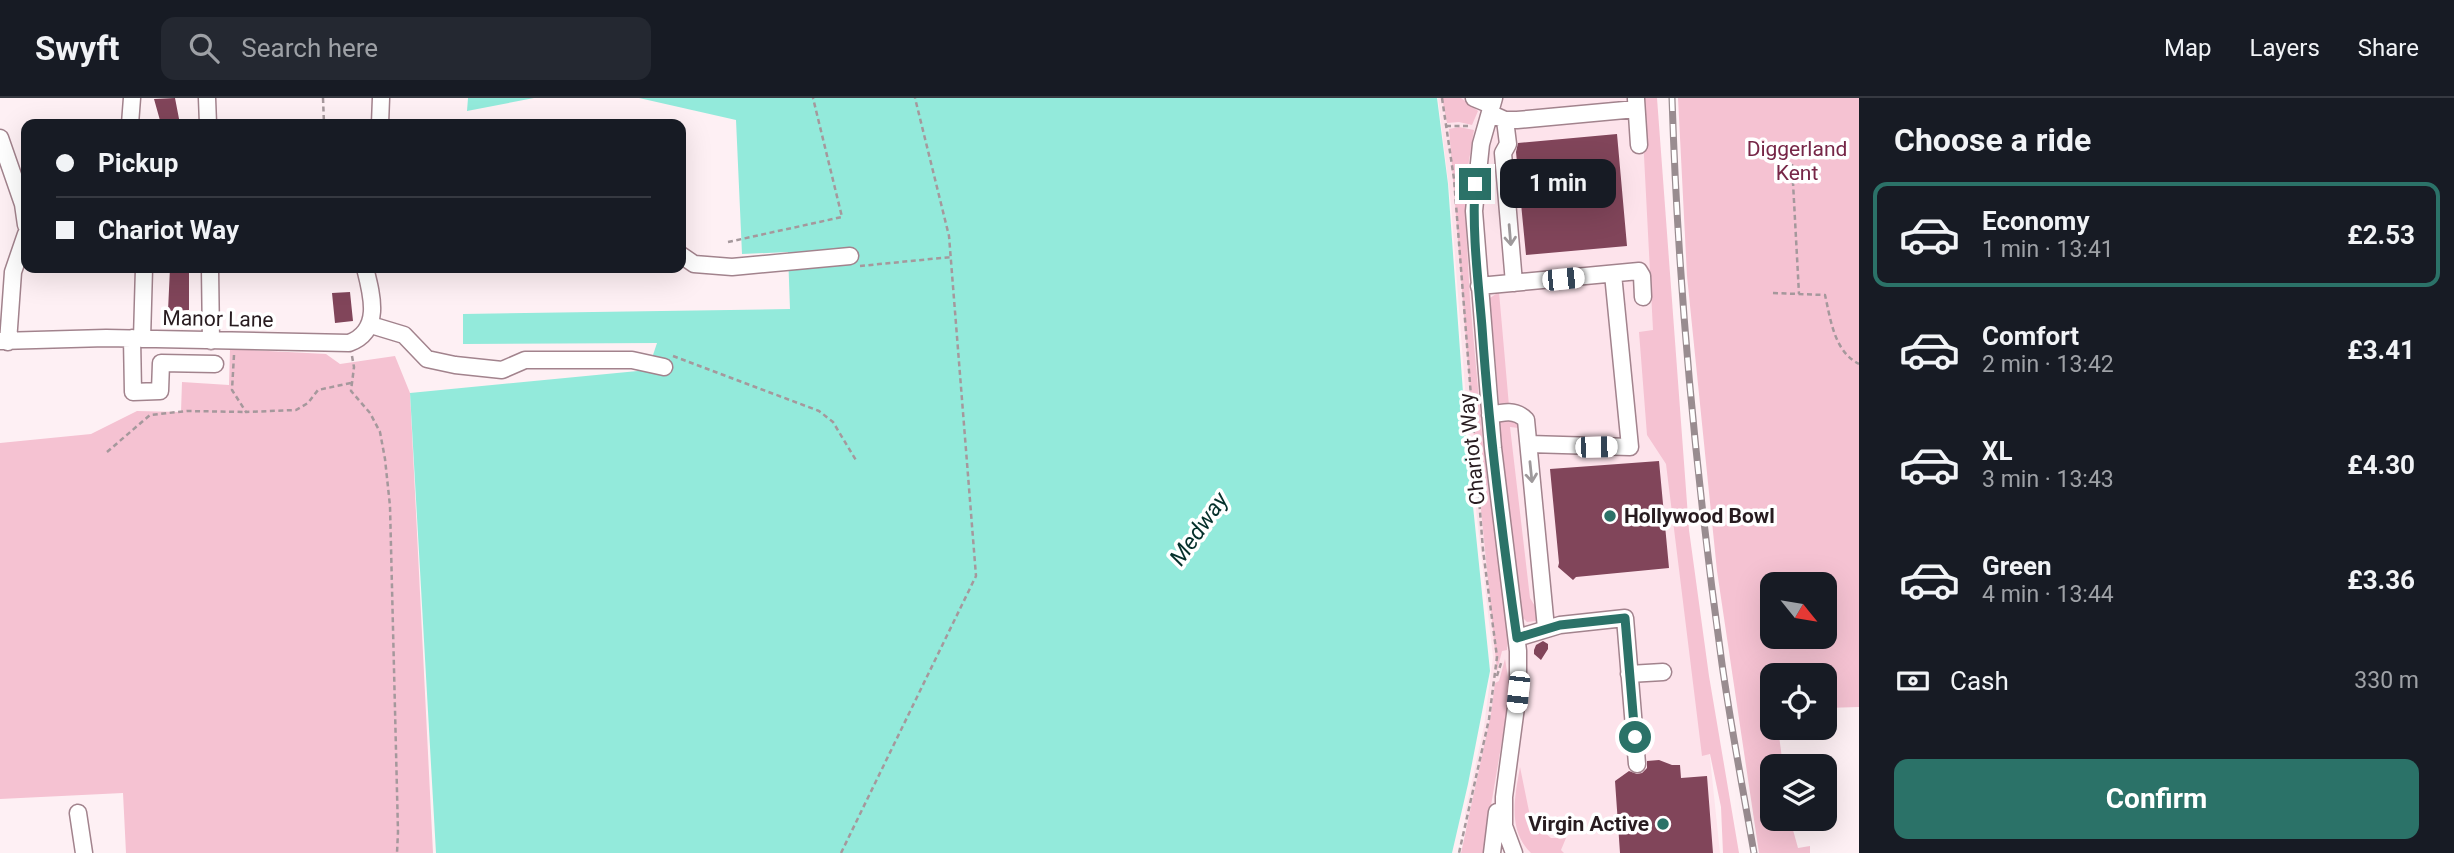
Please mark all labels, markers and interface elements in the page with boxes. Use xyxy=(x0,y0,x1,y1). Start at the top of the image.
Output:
search box xyxy=(161,17,651,80)
text: Swyft xyxy=(35,29,119,68)
icon: search xyxy=(185,29,223,67)
text: Search here xyxy=(241,33,378,63)
text: Map xyxy=(2164,34,2212,62)
text: Layers xyxy=(2250,34,2320,62)
text: Share xyxy=(2358,34,2419,62)
text: Choose a ride xyxy=(1894,121,2091,159)
park label: Diggerland Kent xyxy=(1747,137,1847,185)
text: Pickup xyxy=(98,148,178,178)
callout: 1 min xyxy=(1500,160,1615,208)
route end xyxy=(1459,168,1491,200)
text: 1 min xyxy=(1529,170,1587,197)
icon: car xyxy=(1898,203,1961,266)
text: Economy xyxy=(1982,206,2089,236)
text: Chariot Way xyxy=(98,215,239,245)
text: £2.53 xyxy=(2347,220,2415,250)
one-way arrow xyxy=(1504,223,1517,246)
text: 1 min · 13:41 xyxy=(1982,236,2114,263)
car xyxy=(1542,266,1585,292)
street label: Manor Lane xyxy=(162,306,274,332)
icon: car xyxy=(1898,318,1961,381)
text: Comfort xyxy=(1982,321,2079,351)
text: £3.41 xyxy=(2347,335,2415,365)
text: 2 min · 13:42 xyxy=(1982,351,2114,378)
street label: Chariot Way xyxy=(1454,392,1490,506)
icon: car xyxy=(1898,433,1961,496)
car xyxy=(1575,436,1618,458)
text: XL xyxy=(1982,436,2013,466)
text: £4.30 xyxy=(2347,450,2415,480)
one-way arrow xyxy=(1525,461,1538,483)
text: 3 min · 13:43 xyxy=(1982,466,2114,493)
water label: Medway xyxy=(1164,486,1235,571)
place label: Hollywood Bowl xyxy=(1624,504,1775,528)
marker: Hollywood Bowl xyxy=(1602,508,1618,524)
icon: car xyxy=(1898,548,1961,611)
text: Green xyxy=(1982,551,2052,581)
text: £3.36 xyxy=(2347,565,2415,595)
north arrow xyxy=(1760,572,1838,649)
map controls xyxy=(1760,572,1837,831)
text: 4 min · 13:44 xyxy=(1982,581,2114,608)
icon: cash xyxy=(1894,662,1932,700)
button: locate xyxy=(1760,663,1837,740)
text: Cash xyxy=(1950,666,2009,696)
text: 330 m xyxy=(2354,667,2419,694)
car xyxy=(1506,670,1531,714)
route start xyxy=(1619,721,1651,753)
button: layers xyxy=(1760,754,1837,831)
button: Confirm xyxy=(1894,759,2419,839)
place label: Virgin Active xyxy=(1528,812,1649,836)
marker: Virgin Active xyxy=(1655,816,1671,832)

